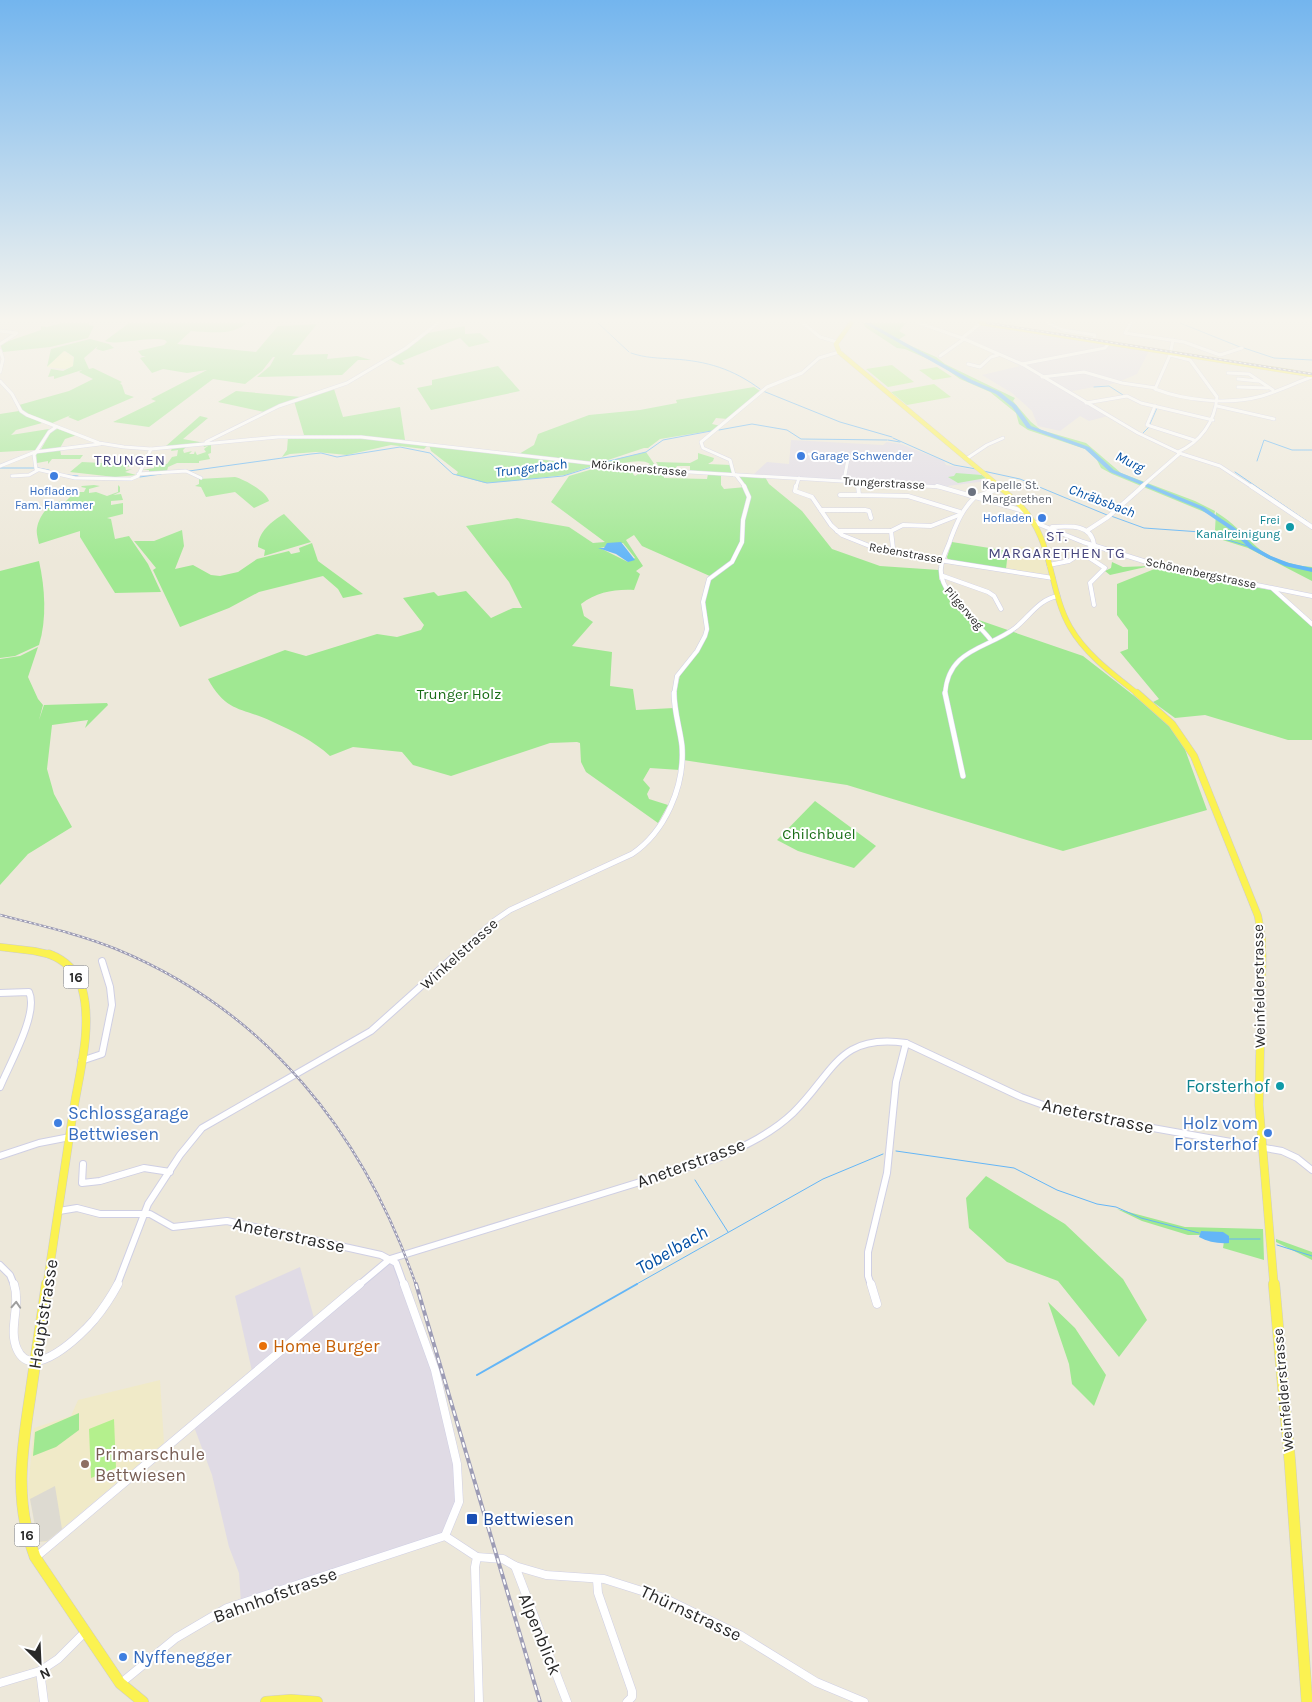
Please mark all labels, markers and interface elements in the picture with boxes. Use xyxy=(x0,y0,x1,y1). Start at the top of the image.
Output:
water label: Murg xyxy=(1113,448,1148,477)
place label: Garage Schwender xyxy=(811,449,913,463)
marker: Garage Schwender xyxy=(795,450,807,462)
district label: TRUNGEN xyxy=(94,451,166,469)
water label: Trungerbach xyxy=(494,455,568,481)
street label: Mörikonerstrasse xyxy=(590,457,688,479)
marker: Hofladen Fam. Flammer xyxy=(48,470,60,482)
street label: Trungerstrasse xyxy=(843,474,925,492)
place label: Kapelle St. Margarethen xyxy=(982,478,1052,506)
water label: Chräbsbach xyxy=(1066,481,1138,521)
place label: Hofladen Fam. Flammer xyxy=(15,484,94,512)
marker: Kapelle St. Margarethen xyxy=(966,486,978,498)
place label: Hofladen xyxy=(983,511,1032,525)
marker: Hofladen xyxy=(1036,512,1048,524)
place label: Frei Kanalreinigung xyxy=(1196,513,1280,541)
marker: Frei Kanalreinigung xyxy=(1284,521,1296,533)
district label: ST. MARGARETHEN TG xyxy=(988,527,1126,562)
street label: Rebenstrasse xyxy=(868,540,944,566)
street label: Schönenbergstrasse xyxy=(1144,554,1258,592)
street label: Pilgerweg xyxy=(942,584,987,633)
park label: Trunger Holz xyxy=(417,685,501,703)
park label: Chilchbuel xyxy=(782,825,856,843)
street label: Winkelstrasse xyxy=(417,915,501,993)
street label: Weinfelderstrasse xyxy=(1249,924,1269,1048)
road number: 16 xyxy=(64,966,88,989)
place label: Forsterhof xyxy=(1186,1075,1271,1097)
marker: Forsterhof xyxy=(1274,1080,1286,1092)
street label: Aneterstrasse xyxy=(1040,1093,1156,1139)
place label: Schlossgarage Bettwiesen xyxy=(68,1102,189,1145)
place label: Holz vom Forsterhof xyxy=(1174,1112,1259,1155)
marker: Schlossgarage Bettwiesen xyxy=(52,1117,64,1129)
marker: Holz vom Forsterhof xyxy=(1262,1127,1274,1139)
street label: Aneterstrasse xyxy=(634,1133,748,1193)
street label: Aneterstrasse xyxy=(231,1212,347,1258)
water label: Tobelbach xyxy=(632,1221,712,1279)
street label: Hauptstrasse xyxy=(23,1257,63,1371)
one-way arrow xyxy=(10,1300,21,1308)
street label: Weinfelderstrasse xyxy=(1269,1328,1297,1452)
place label: Home Burger xyxy=(273,1335,380,1357)
marker: Home Burger xyxy=(257,1340,269,1352)
place label: Primarschule Bettwiesen xyxy=(95,1443,205,1486)
marker: Primarschule Bettwiesen xyxy=(79,1458,91,1470)
place label: Bettwiesen xyxy=(483,1508,574,1530)
marker: Bettwiesen xyxy=(465,1512,479,1526)
road number: 16 xyxy=(15,1524,40,1546)
street label: Bahnhofstrasse xyxy=(210,1562,340,1628)
street label: Thürnstrasse xyxy=(637,1580,745,1646)
street label: Alpenblick xyxy=(514,1590,566,1678)
north arrow xyxy=(15,1637,65,1687)
place label: Nyffenegger xyxy=(133,1646,232,1668)
marker: Nyffenegger xyxy=(117,1651,129,1663)
text: N xyxy=(37,1664,53,1683)

